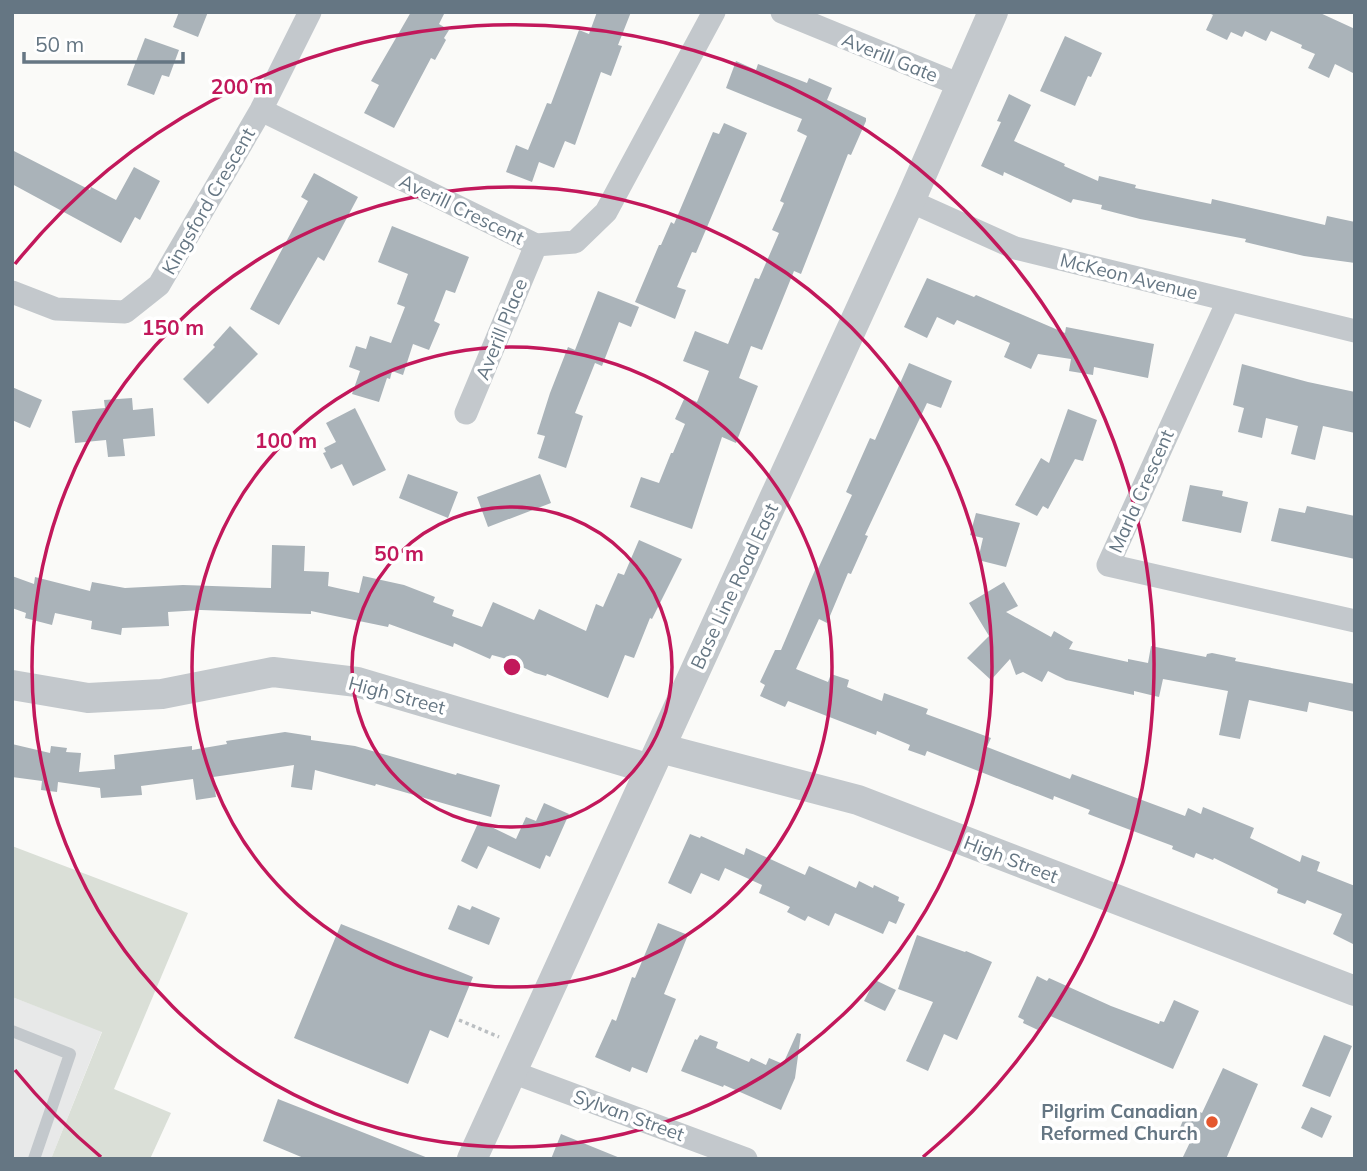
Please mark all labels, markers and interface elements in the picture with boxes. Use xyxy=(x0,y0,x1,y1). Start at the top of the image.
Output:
scale bar xyxy=(24,21,184,65)
street label: Averill Gate xyxy=(839,27,941,87)
text: 50 m xyxy=(35,31,84,57)
text: 200 m xyxy=(211,73,273,99)
street label: Kingsford Crescent xyxy=(156,123,260,279)
street label: Averill Crescent xyxy=(396,168,529,250)
street label: McKeon Avenue xyxy=(1058,247,1200,305)
street label: Averill Place xyxy=(470,275,532,383)
text: 150 m xyxy=(142,314,204,340)
street label: Marla Crescent xyxy=(1103,425,1179,556)
text: 100 m xyxy=(255,427,317,453)
street label: Base Line Road East xyxy=(685,499,783,673)
text: 50 m xyxy=(374,540,424,566)
centre of rings xyxy=(500,655,524,679)
street label: High Street xyxy=(346,671,448,720)
street label: High Street xyxy=(960,830,1062,888)
street label: Sylvan Street xyxy=(570,1084,688,1146)
place label: Pilgrim Canadian Reformed Church xyxy=(1040,1099,1198,1145)
marker: Pilgrim Canadian Reformed Church xyxy=(1204,1114,1220,1130)

